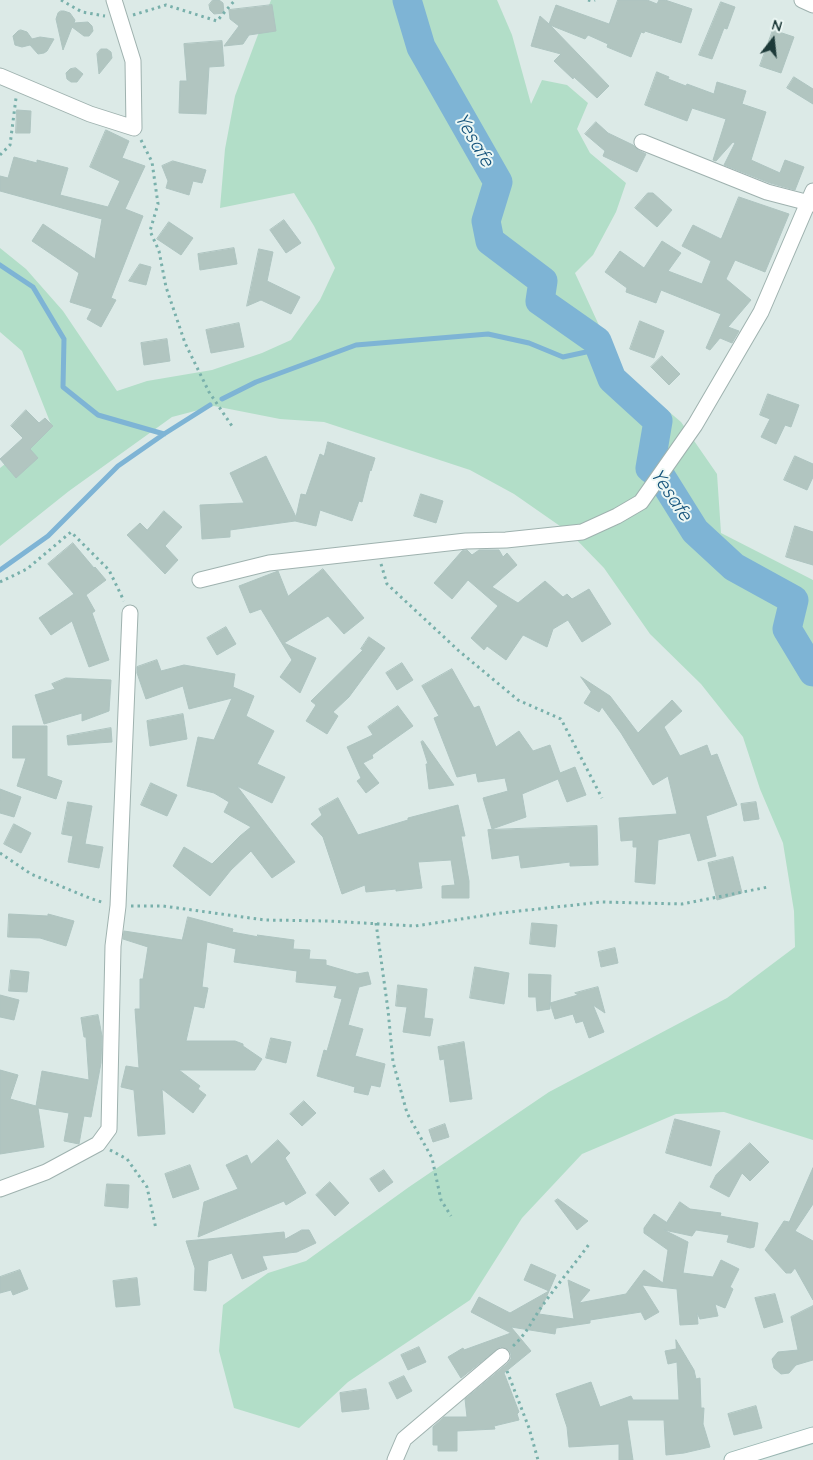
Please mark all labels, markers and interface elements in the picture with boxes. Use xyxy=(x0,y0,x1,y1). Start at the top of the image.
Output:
north arrow xyxy=(748,15,798,65)
text: N xyxy=(770,16,785,36)
water label: Yesafe xyxy=(450,109,498,171)
water label: Yesafe xyxy=(645,465,697,525)

